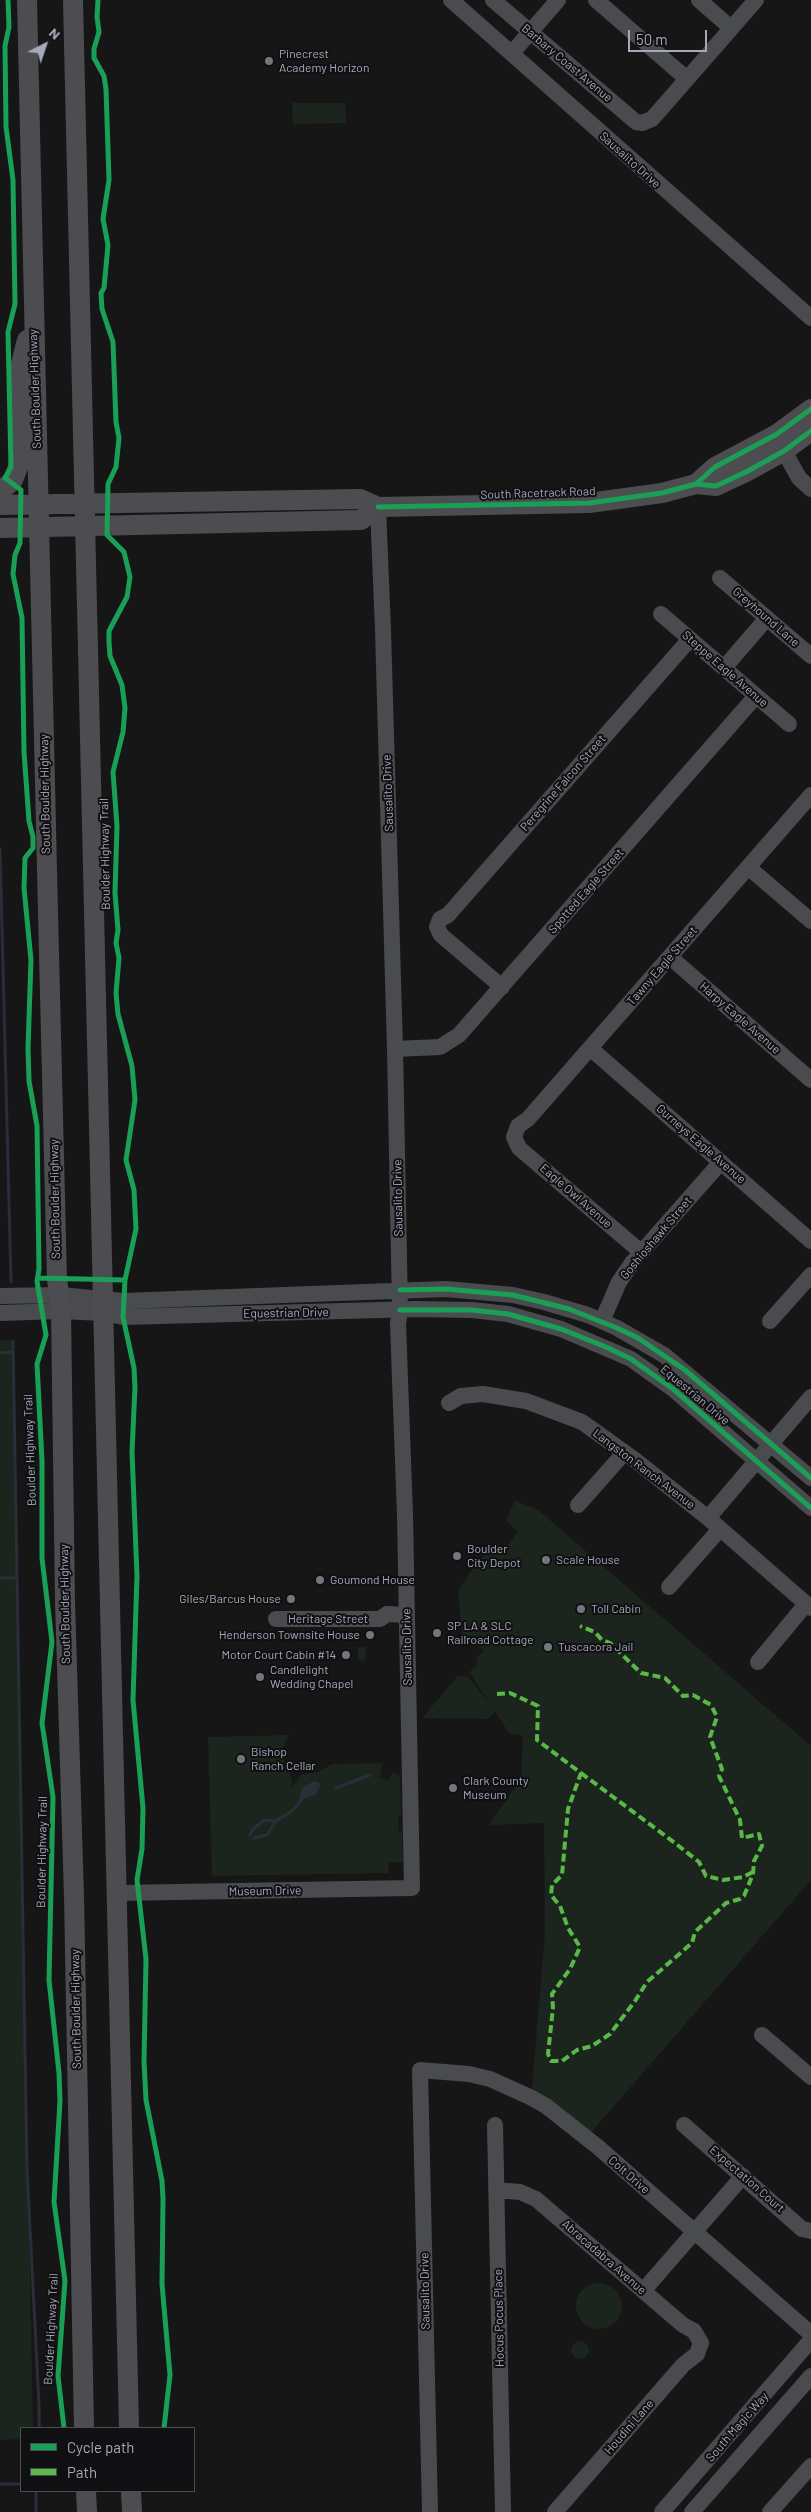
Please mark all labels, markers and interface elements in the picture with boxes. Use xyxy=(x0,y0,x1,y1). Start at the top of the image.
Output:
north arrow xyxy=(20,20,70,70)
scale bar xyxy=(631,20,710,52)
street label: Barbary Coast Avenue xyxy=(519,21,615,105)
text: N xyxy=(46,24,64,43)
text: 50 m xyxy=(636,30,668,48)
place label: Pinecrest Academy Horizon xyxy=(279,47,369,75)
marker: Pinecrest Academy Horizon xyxy=(263,55,275,67)
street label: Sausalito Drive xyxy=(597,129,663,191)
street label: South Boulder Highway xyxy=(26,329,44,449)
street label: South Racetrack Road xyxy=(480,484,596,502)
street label: Greyhound Lane xyxy=(730,584,802,650)
street label: Steppe Eagle Avenue xyxy=(679,628,771,710)
street label: Peregrine Falcon Street xyxy=(517,732,609,834)
street label: South Boulder Highway xyxy=(37,734,53,854)
street label: Sausalito Drive xyxy=(379,754,397,832)
street label: Boulder Highway Trail xyxy=(97,798,113,910)
street label: Spotted Eagle Street xyxy=(545,846,627,936)
street label: Tawny Eagle Street xyxy=(624,924,700,1008)
street label: Harpy Eagle Avenue xyxy=(697,979,783,1057)
street label: Gurneys Eagle Avenue xyxy=(653,1101,749,1187)
street label: South Boulder Highway xyxy=(47,1139,63,1259)
street label: Sausalito Drive xyxy=(390,1159,406,1237)
street label: Eagle Owl Avenue xyxy=(537,1161,615,1231)
street label: Goshioshawk Street xyxy=(617,1194,695,1282)
street label: Equestrian Drive xyxy=(243,1305,329,1321)
street label: Equestrian Drive xyxy=(657,1362,733,1428)
street label: Boulder Highway Trail xyxy=(21,1394,39,1506)
street label: Langston Ranch Avenue xyxy=(590,1426,698,1512)
place label: Boulder City Depot xyxy=(467,1542,521,1570)
street label: South Boulder Highway xyxy=(57,1544,73,1664)
marker: Boulder City Depot xyxy=(451,1550,463,1562)
place label: Scale House xyxy=(556,1553,620,1567)
marker: Scale House xyxy=(540,1554,552,1566)
place label: Goumond House xyxy=(330,1573,415,1587)
marker: Goumond House xyxy=(314,1574,326,1586)
place label: Giles/Barcus House xyxy=(179,1592,281,1606)
marker: Giles/Barcus House xyxy=(285,1593,297,1605)
place label: Toll Cabin xyxy=(591,1602,641,1616)
marker: Toll Cabin xyxy=(575,1603,587,1615)
street label: Sausalito Drive xyxy=(399,1608,415,1686)
street label: Heritage Street xyxy=(288,1612,368,1626)
place label: SP LA & SLC Railroad Cottage xyxy=(447,1619,534,1647)
marker: SP LA & SLC Railroad Cottage xyxy=(431,1627,443,1639)
place label: Henderson Townsite House xyxy=(219,1628,360,1642)
marker: Henderson Townsite House xyxy=(364,1629,376,1641)
place label: Tuscacora Jail xyxy=(558,1640,633,1654)
marker: Tuscacora Jail xyxy=(542,1641,554,1653)
place label: Motor Court Cabin #14 xyxy=(221,1648,336,1662)
marker: Motor Court Cabin #14 xyxy=(340,1649,352,1661)
place label: Candlelight Wedding Chapel xyxy=(270,1663,353,1691)
marker: Candlelight Wedding Chapel xyxy=(254,1671,266,1683)
place label: Bishop Ranch Cellar xyxy=(251,1745,316,1773)
marker: Bishop Ranch Cellar xyxy=(235,1753,247,1765)
place label: Clark County Museum xyxy=(463,1774,529,1802)
marker: Clark County Museum xyxy=(447,1782,459,1794)
street label: Boulder Highway Trail xyxy=(34,1796,50,1908)
street label: Museum Drive xyxy=(229,1883,301,1899)
street label: South Boulder Highway xyxy=(68,1949,84,2069)
street label: Expectation Court xyxy=(707,2143,787,2215)
street label: Colt Drive xyxy=(605,2153,653,2197)
street label: Abracadabra Avenue xyxy=(559,2216,649,2298)
street label: Sausalito Drive xyxy=(417,2252,433,2330)
street label: Hocus Pocus Place xyxy=(491,2269,507,2367)
street label: Boulder Highway Trail xyxy=(41,2273,61,2385)
street label: South Magic Way xyxy=(703,2389,771,2465)
street label: Houdini Lane xyxy=(601,2397,657,2457)
legend xyxy=(20,2427,195,2492)
text: Cycle path xyxy=(67,2438,134,2456)
text: Path xyxy=(67,2463,97,2481)

